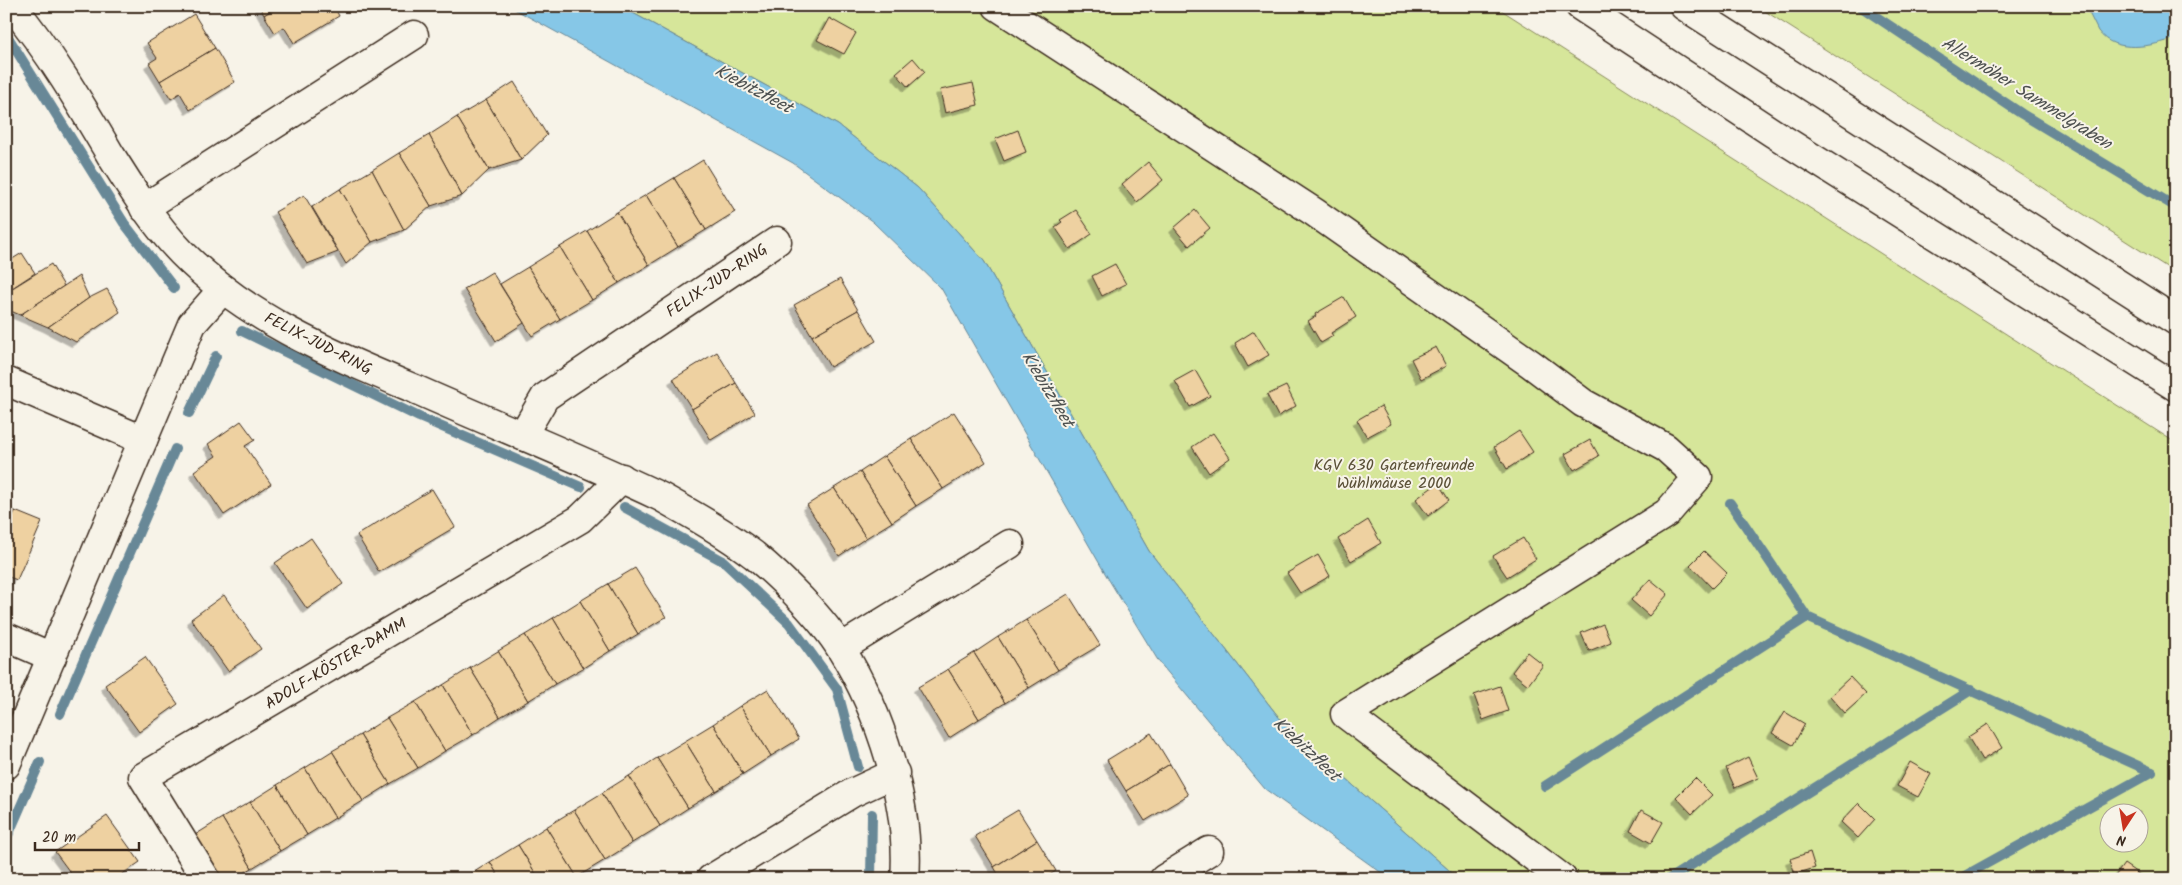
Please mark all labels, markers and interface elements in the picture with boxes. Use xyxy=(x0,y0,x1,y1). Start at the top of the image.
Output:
water label: Allermöher Sammelgraben xyxy=(1935,30,2118,159)
water label: Kiebitzfleet xyxy=(709,57,800,124)
street label: FELIX-JUD-RING xyxy=(661,238,773,324)
street label: FELIX-JUD-RING xyxy=(260,306,376,382)
water label: Kiebitzfleet xyxy=(1013,346,1083,436)
park label: KGV 630 Gartenfreunde Wühlmäuse 2000 xyxy=(1313,453,1475,496)
street label: ADOLF-KÖSTER-DAMM xyxy=(260,611,412,716)
water label: Kiebitzfleet xyxy=(1265,711,1349,792)
north arrow xyxy=(2100,802,2150,852)
scale bar xyxy=(35,820,139,852)
text: 20 m xyxy=(42,826,76,850)
text: N xyxy=(2115,828,2128,851)

